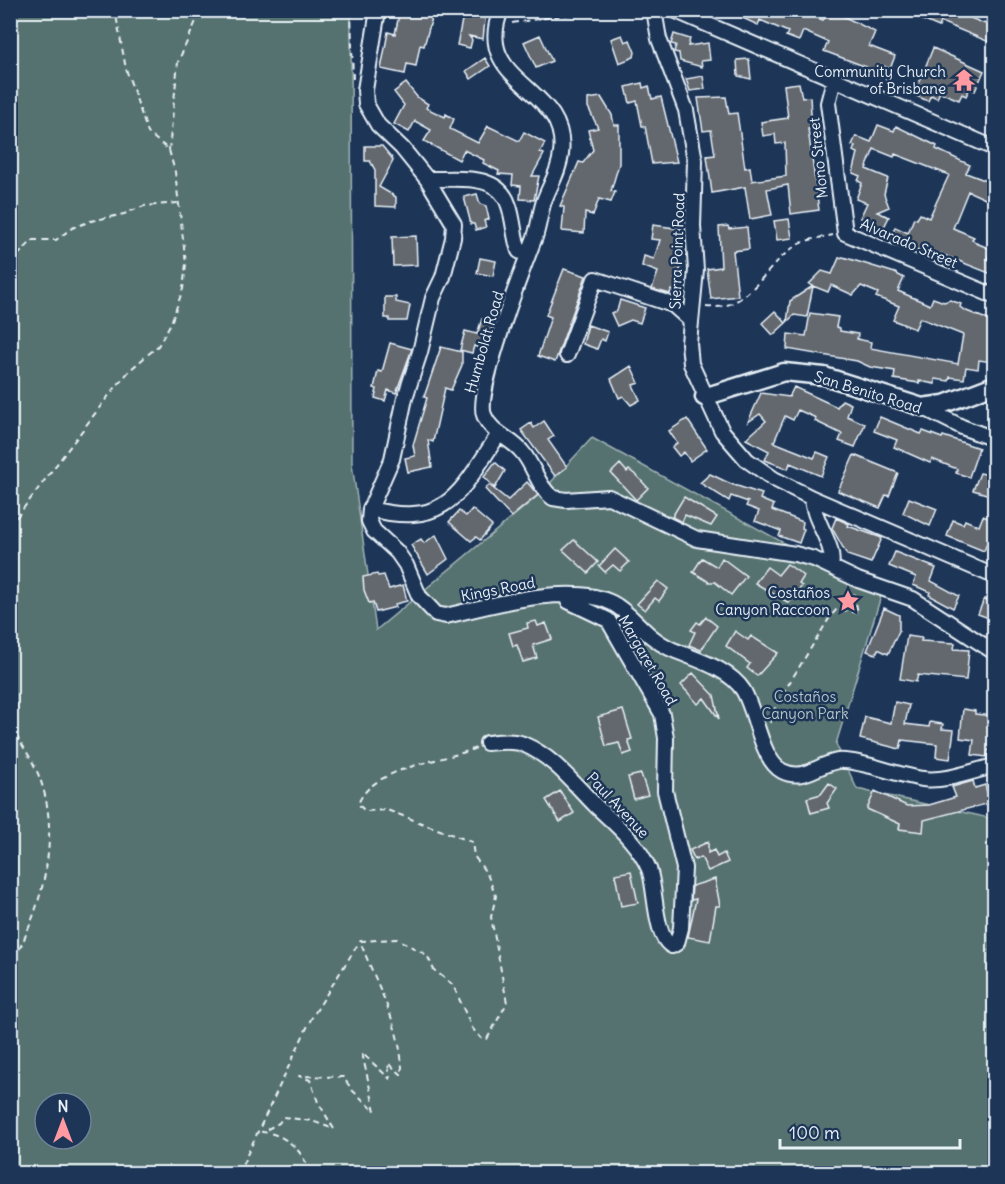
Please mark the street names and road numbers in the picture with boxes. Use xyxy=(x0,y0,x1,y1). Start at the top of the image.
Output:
street label: Mono Street xyxy=(804,117,832,199)
street label: Sierra Point Road xyxy=(665,192,689,310)
street label: Alvarado Street xyxy=(857,214,961,272)
street label: Humboldt Road xyxy=(460,289,508,395)
street label: San Benito Road xyxy=(812,367,924,417)
street label: Kings Road xyxy=(459,572,537,606)
street label: Margaret Road xyxy=(615,611,682,709)
street label: Paul Avenue xyxy=(583,768,653,842)

